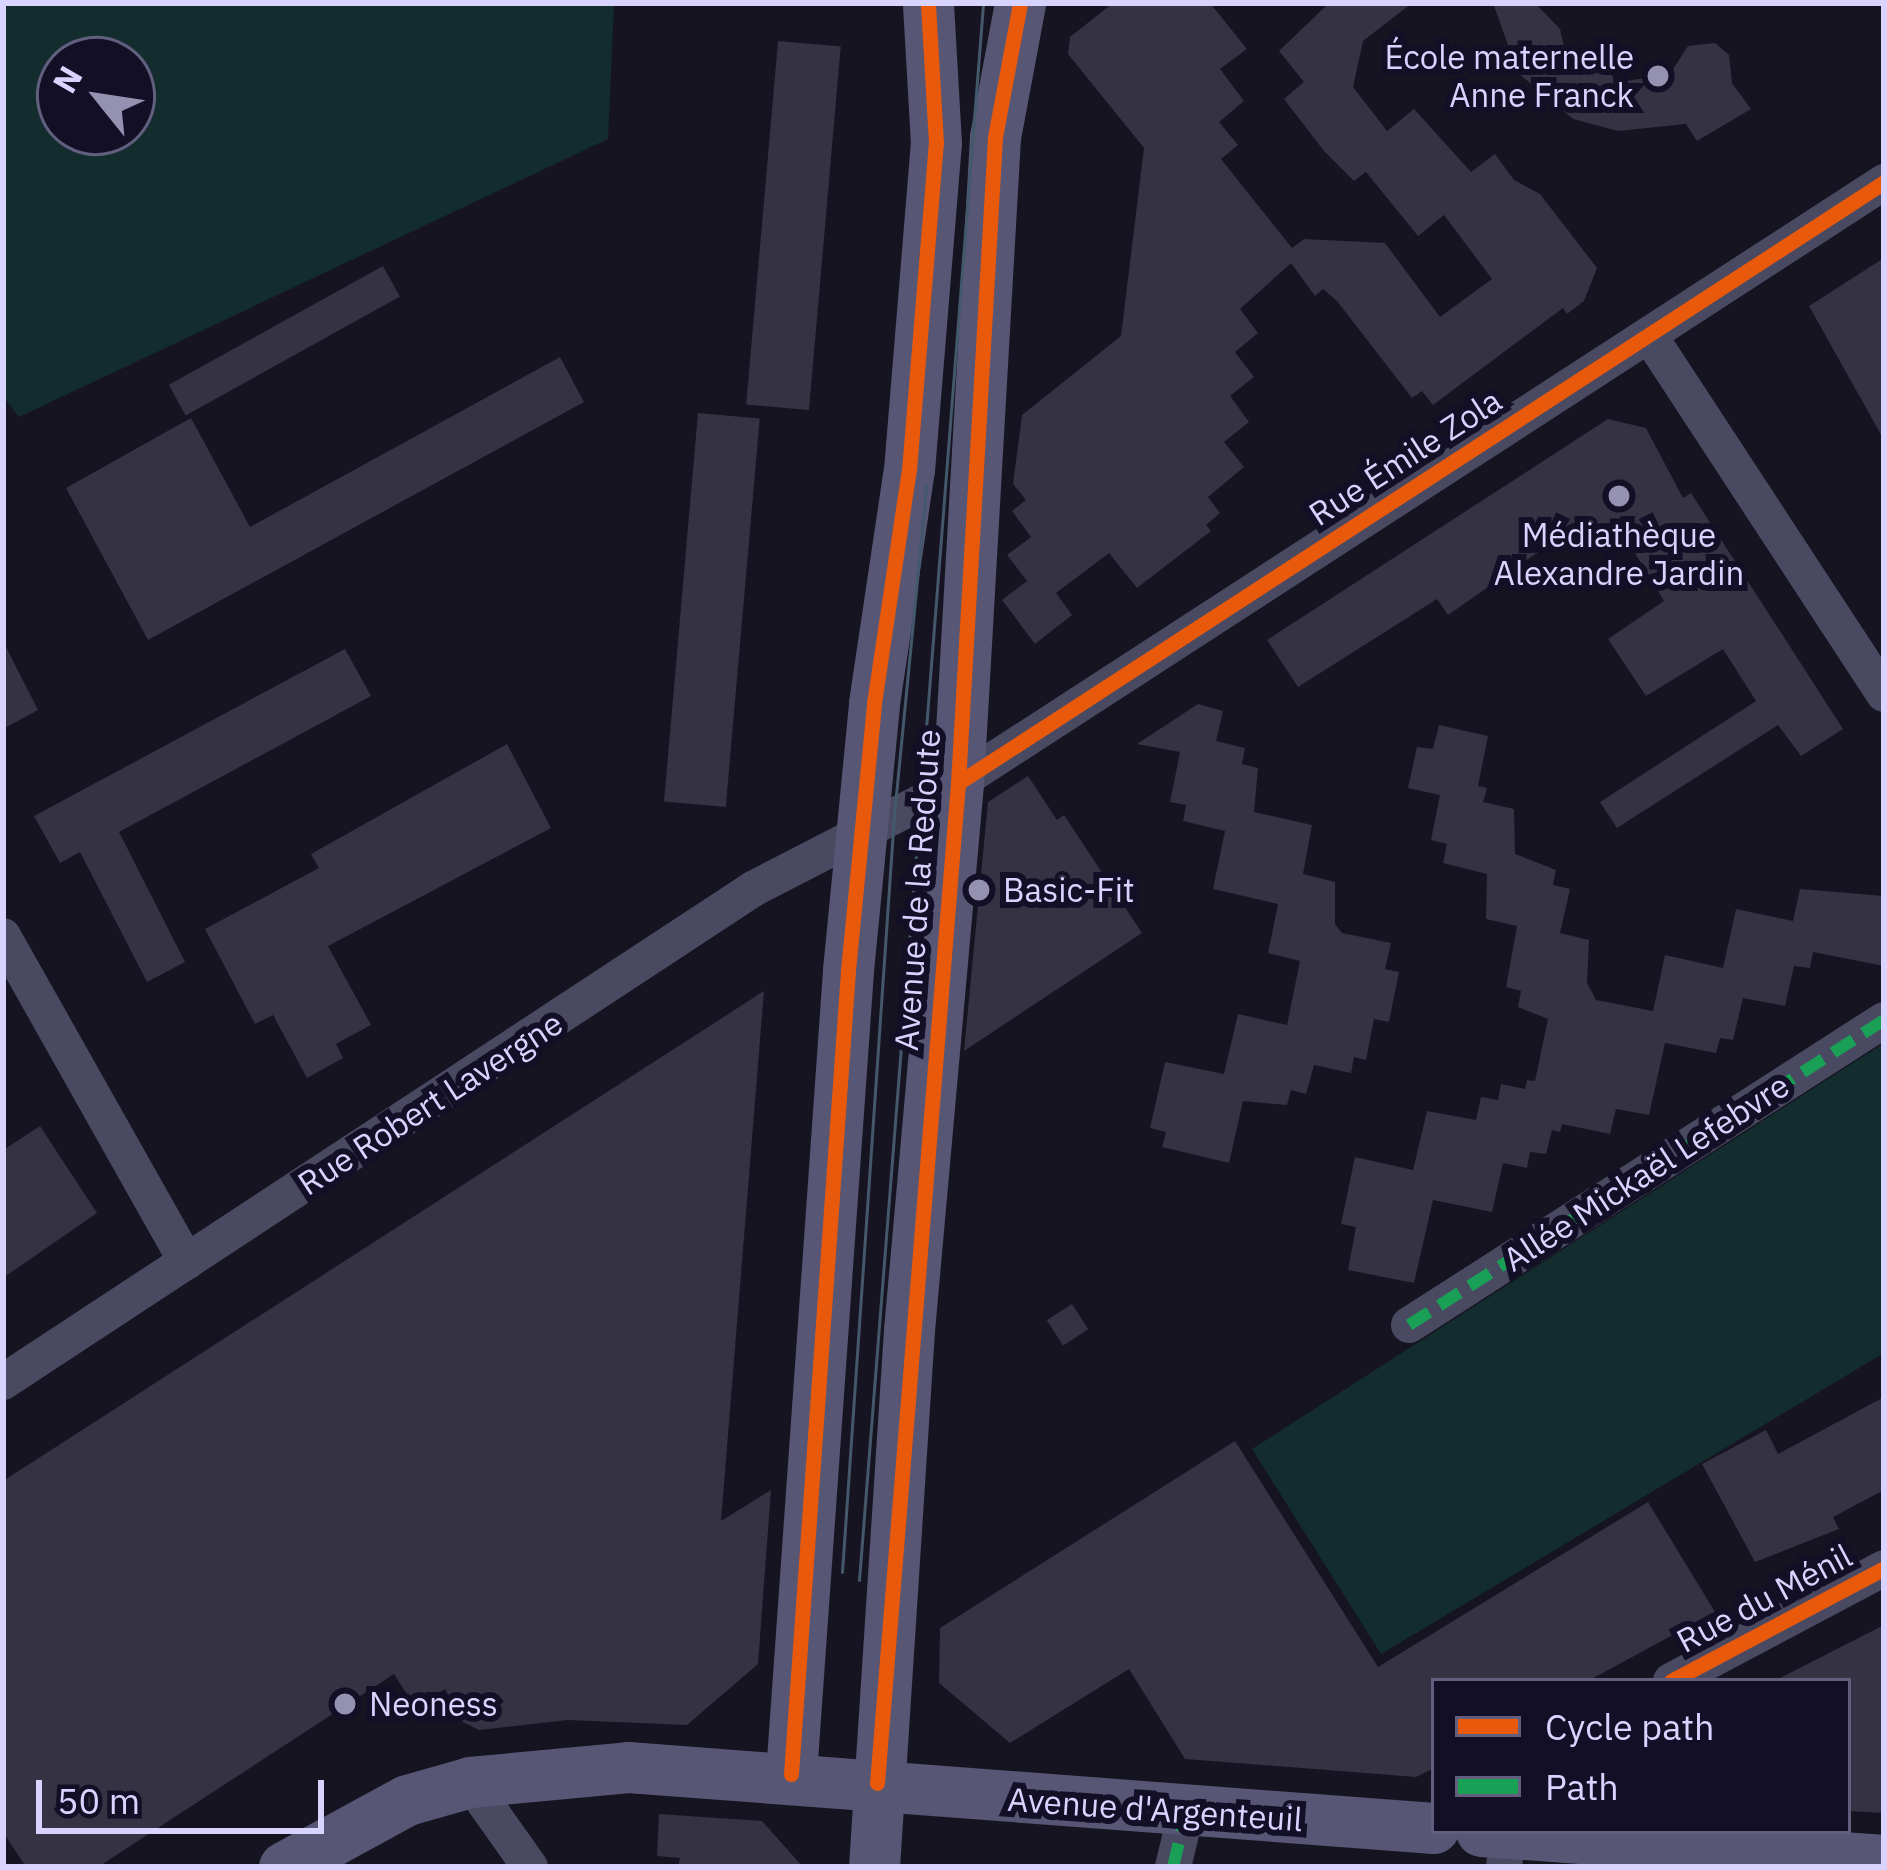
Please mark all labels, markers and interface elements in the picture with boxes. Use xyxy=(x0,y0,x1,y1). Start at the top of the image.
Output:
north arrow xyxy=(36,36,156,156)
place label: École maternelle Anne Franck xyxy=(1384,37,1634,115)
text: N xyxy=(42,58,92,100)
marker: École maternelle Anne Franck xyxy=(1645,63,1671,89)
street label: Rue Émile Zola xyxy=(1302,380,1508,534)
marker: Médiathèque Alexandre Jardin xyxy=(1606,483,1632,509)
place label: Médiathèque Alexandre Jardin xyxy=(1494,515,1744,593)
street label: Avenue de la Redoute xyxy=(886,728,948,1052)
place label: Basic-Fit xyxy=(1003,870,1135,910)
marker: Basic-Fit xyxy=(966,877,992,903)
street label: Rue Robert Lavergne xyxy=(290,1003,570,1203)
street label: Allée Mickaël Lefebvre xyxy=(1496,1065,1796,1279)
street label: Rue du Ménil xyxy=(1670,1535,1858,1661)
legend xyxy=(1431,1678,1851,1834)
place label: Neoness xyxy=(369,1684,498,1724)
marker: Neoness xyxy=(332,1691,358,1717)
text: Cycle path xyxy=(1545,1703,1715,1750)
scale bar xyxy=(42,1756,330,1830)
text: Path xyxy=(1545,1763,1619,1810)
text: 50 m xyxy=(57,1777,140,1824)
street label: Avenue d'Argenteuil xyxy=(1006,1779,1304,1839)

